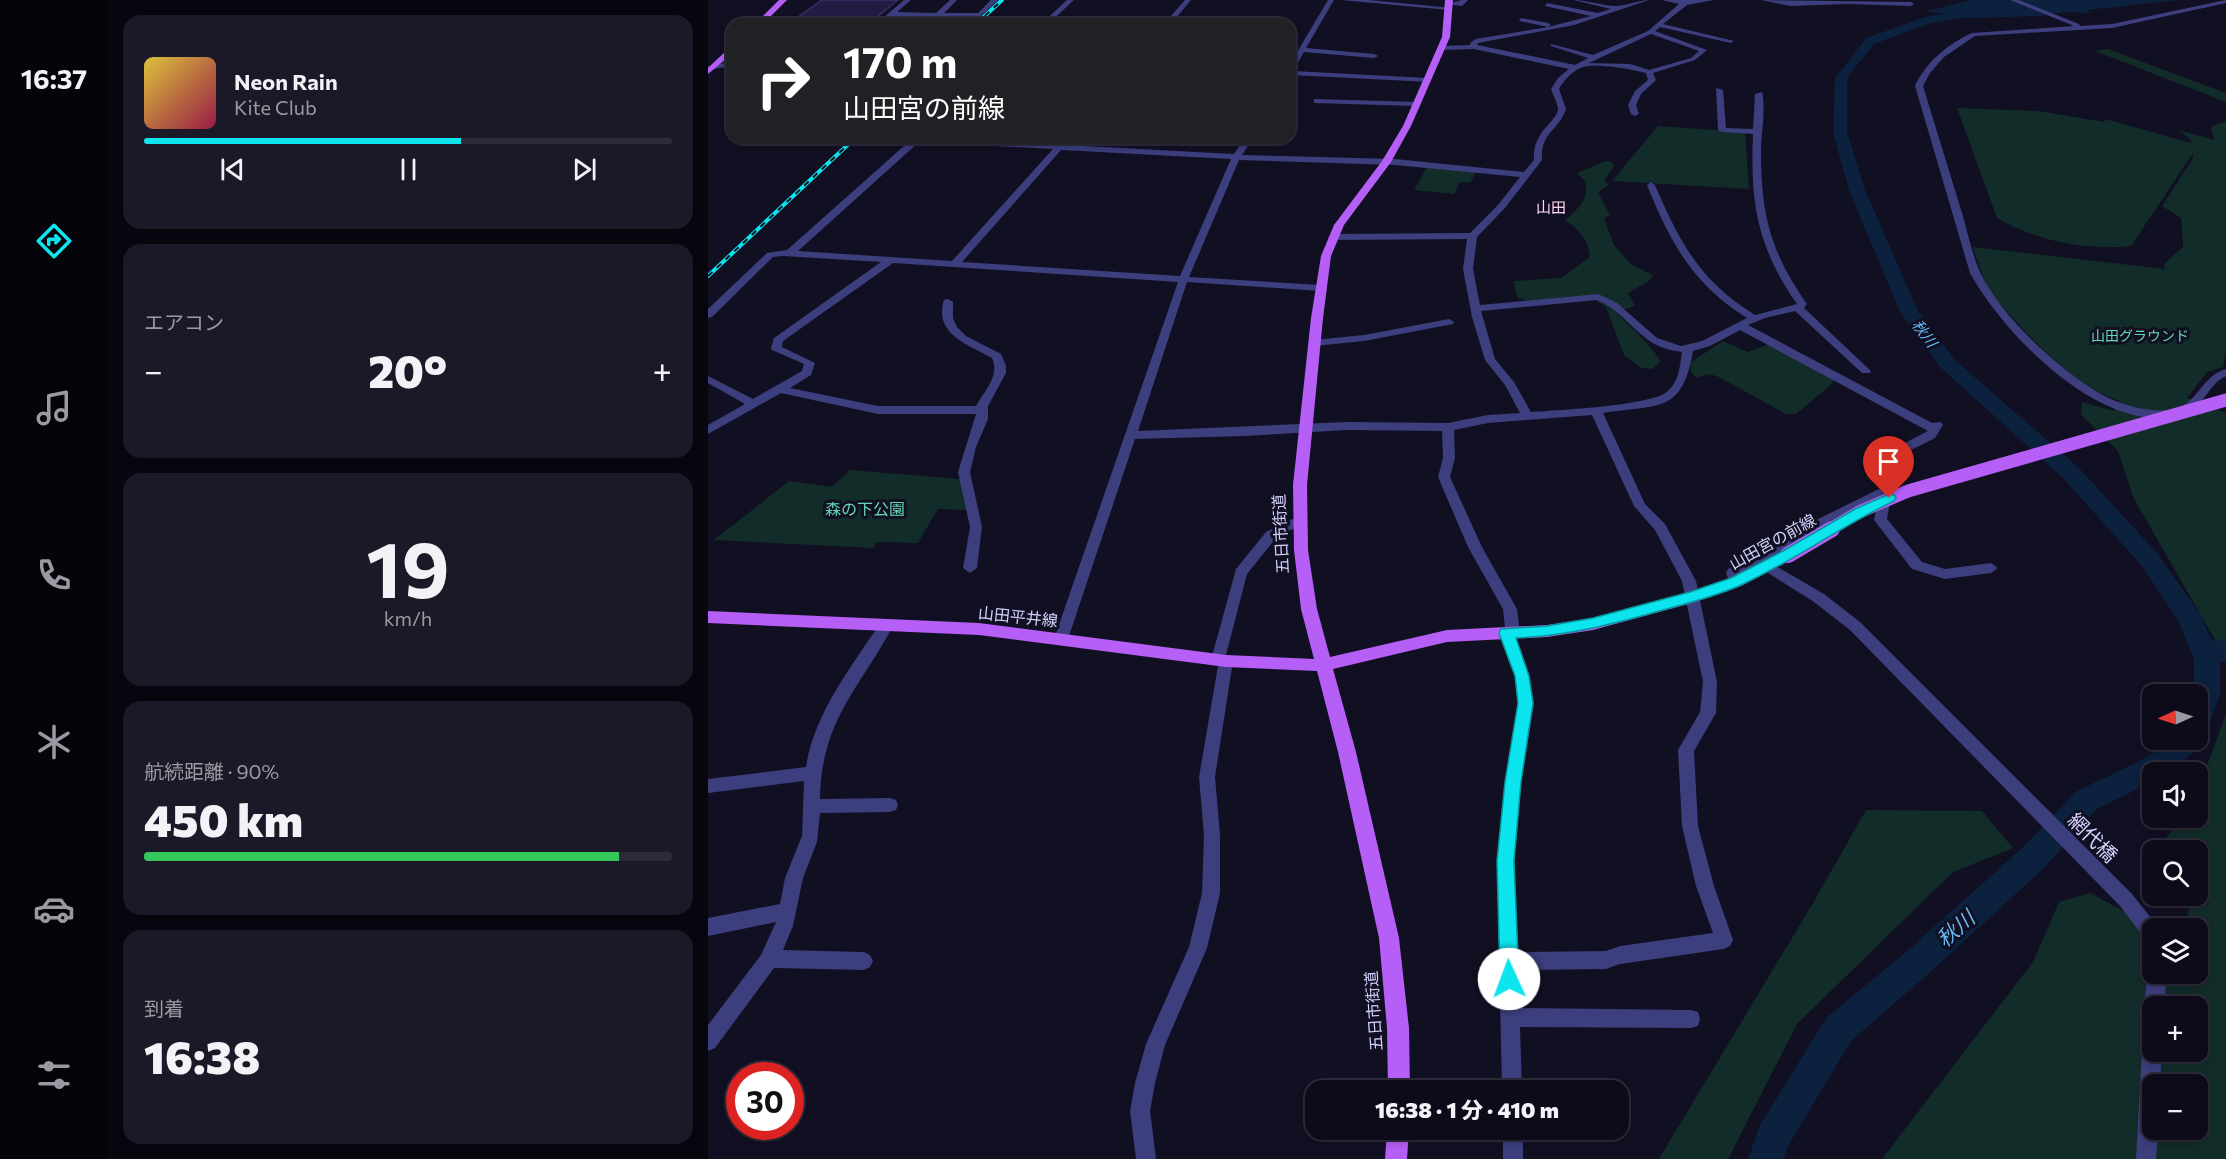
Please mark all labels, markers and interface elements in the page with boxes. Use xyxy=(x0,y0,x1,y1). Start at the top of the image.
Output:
text: 170 m xyxy=(843,35,957,87)
icon: right xyxy=(744,42,822,120)
text: 16:37 xyxy=(21,62,87,95)
text: Neon Rain xyxy=(234,68,338,95)
text: 山田宮の前線 xyxy=(843,91,1005,124)
text: Kite Club xyxy=(234,95,317,119)
icon: previous xyxy=(216,153,249,186)
icon: pause xyxy=(392,153,425,186)
icon: next xyxy=(568,153,601,186)
district label: 山田 xyxy=(1536,198,1566,216)
icon: directions xyxy=(33,220,75,262)
text: エアコン xyxy=(144,310,224,334)
water label: 秋川 xyxy=(1909,316,1942,352)
park label: 山田グラウンド xyxy=(2091,327,2189,344)
text: 20° xyxy=(368,342,447,397)
text: − xyxy=(144,349,163,390)
text: + xyxy=(653,349,672,390)
icon: music xyxy=(33,387,75,429)
pin xyxy=(1863,436,1914,498)
icon: arrive xyxy=(1872,445,1905,478)
street label: 五日市街道 xyxy=(1268,494,1292,574)
park label: 森の下公園 xyxy=(825,499,905,518)
street label: 山田宮の前線 xyxy=(1725,509,1819,573)
text: 19 xyxy=(366,519,450,614)
icon: phone xyxy=(33,554,75,596)
street label: 山田平井線 xyxy=(977,602,1059,630)
text: km/h xyxy=(384,606,432,630)
north arrow xyxy=(2142,684,2208,750)
map controls xyxy=(2142,684,2208,1140)
icon: climate xyxy=(33,721,75,763)
text: 航続距離 · 90% xyxy=(144,759,279,783)
button: sound xyxy=(2142,762,2208,828)
text: 450 km xyxy=(144,791,303,846)
street label: 網代橋 xyxy=(2063,807,2123,867)
button: search xyxy=(2142,840,2208,906)
icon: car xyxy=(33,888,75,930)
water label: 秋川 xyxy=(1931,903,1981,951)
button: layers xyxy=(2142,918,2208,984)
position arrow xyxy=(1477,947,1541,1011)
street label: 五日市街道 xyxy=(1361,970,1385,1052)
text: 到着 xyxy=(144,996,184,1020)
button: + xyxy=(2142,996,2208,1062)
text: 16:38 xyxy=(144,1028,260,1083)
icon: filters xyxy=(33,1054,75,1096)
speed limit sign: 30 xyxy=(726,1062,804,1140)
button: − xyxy=(2142,1074,2208,1140)
text: 16:38 · 1 分 · 410 m xyxy=(1375,1096,1559,1123)

